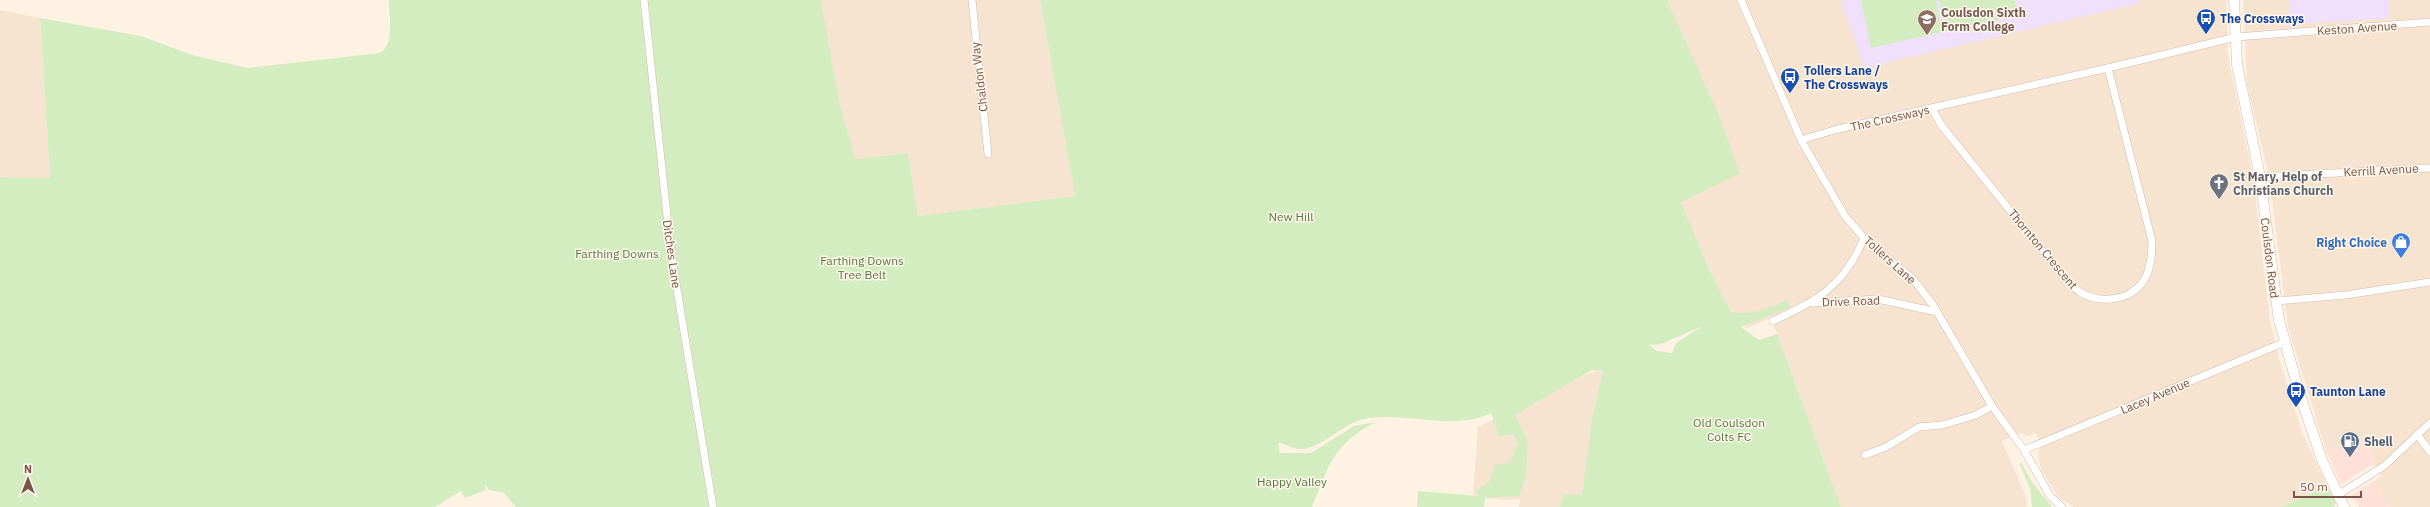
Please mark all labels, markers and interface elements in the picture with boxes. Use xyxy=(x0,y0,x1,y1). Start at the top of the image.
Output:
place label: Coulsdon Sixth Form College xyxy=(1941,5,2026,34)
bus stop icon: The Crossways xyxy=(2195,7,2217,35)
school or university icon: Coulsdon Sixth Form College xyxy=(1916,8,1938,36)
place label: The Crossways xyxy=(2220,11,2304,26)
street label: Keston Avenue xyxy=(2316,18,2398,38)
street label: Chaldon Way xyxy=(967,41,991,113)
place label: Tollers Lane / The Crossways xyxy=(1804,63,1888,92)
bus stop icon: Tollers Lane / The Crossways xyxy=(1779,66,1801,94)
street label: The Crossways xyxy=(1849,102,1931,134)
street label: Kerrill Avenue xyxy=(2343,161,2419,179)
place label: St Mary, Help of Christians Church xyxy=(2233,169,2333,198)
church icon: St Mary, Help of Christians Church xyxy=(2208,172,2230,200)
street label: Thornton Crescent xyxy=(2005,206,2081,292)
park label: New Hill xyxy=(1268,209,1314,224)
street label: Coulsdon Road xyxy=(2258,217,2282,299)
street label: Ditches Lane xyxy=(660,219,684,290)
shop icon: Right Choice xyxy=(2390,231,2412,259)
street label: Tollers Lane xyxy=(1861,233,1919,288)
place label: Right Choice xyxy=(2316,235,2387,250)
park label: Farthing Downs xyxy=(575,246,659,261)
park label: Farthing Downs Tree Belt xyxy=(820,253,904,282)
street label: Drive Road xyxy=(1822,292,1880,310)
street label: Lacey Avenue xyxy=(2118,375,2192,417)
bus stop icon: Taunton Lane xyxy=(2285,380,2307,408)
place label: Taunton Lane xyxy=(2310,384,2386,399)
park label: Old Coulsdon Colts FC xyxy=(1693,415,1765,444)
fuel station icon: Shell xyxy=(2339,430,2361,458)
place label: Shell xyxy=(2364,434,2393,449)
north arrow xyxy=(8,459,48,499)
text: N xyxy=(24,462,32,476)
scale bar xyxy=(2294,473,2361,499)
park label: Happy Valley xyxy=(1257,474,1327,489)
text: 50 m xyxy=(2300,479,2328,494)

